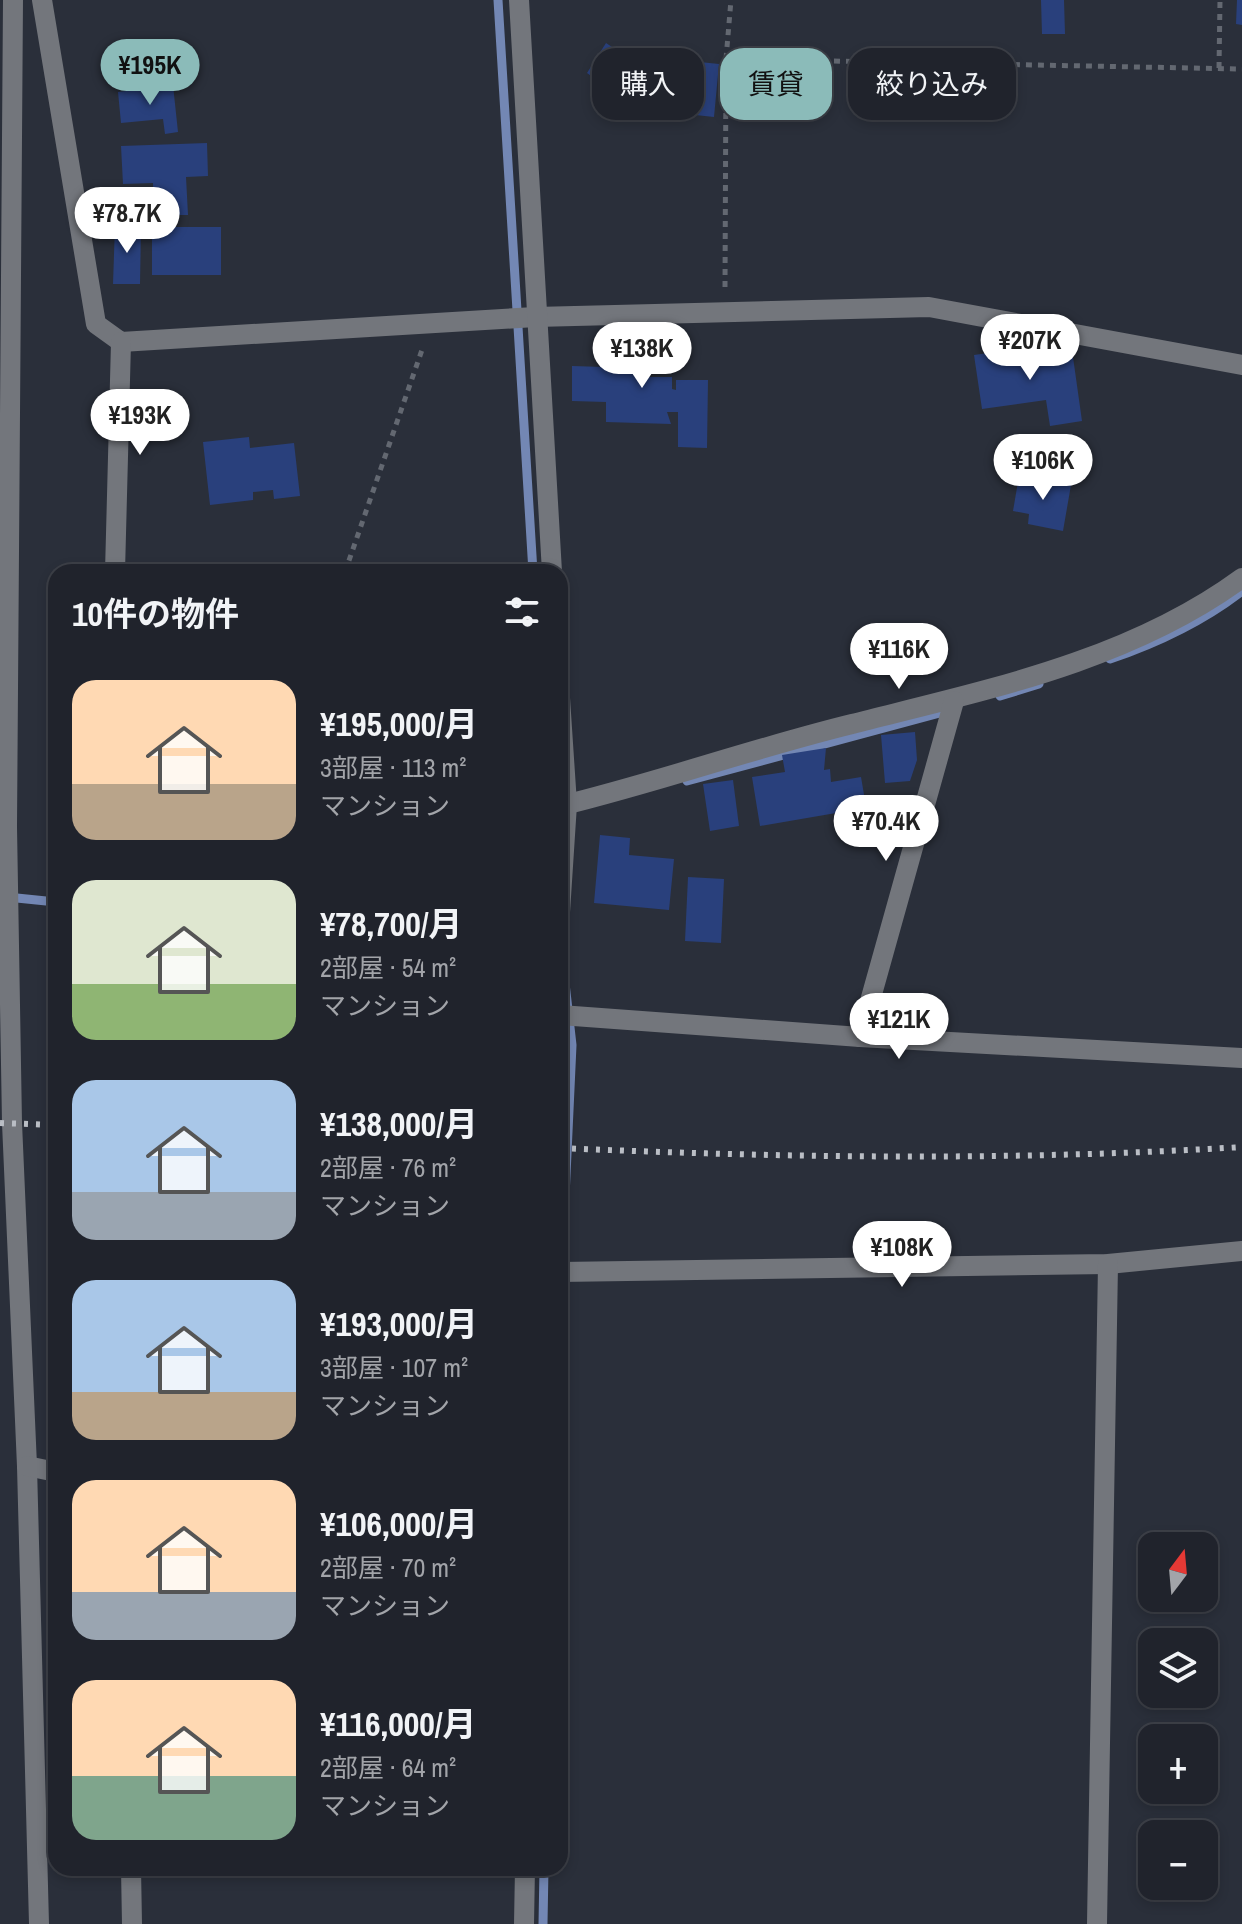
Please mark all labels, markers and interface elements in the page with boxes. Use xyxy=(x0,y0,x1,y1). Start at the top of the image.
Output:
pin: ¥195K xyxy=(94,39,206,107)
text: ¥195K xyxy=(119,47,181,82)
chip: 購入 xyxy=(592,48,704,120)
chip: 賃貸 xyxy=(720,48,832,120)
chip: 絞り込み xyxy=(848,48,1016,120)
pin: ¥78.7K xyxy=(62,187,192,255)
text: ¥78.7K xyxy=(93,195,161,230)
pin: ¥207K xyxy=(974,314,1086,382)
pin: ¥138K xyxy=(586,322,698,390)
text: ¥207K xyxy=(999,322,1061,357)
text: ¥138K xyxy=(611,330,673,365)
pin: ¥193K xyxy=(84,389,196,457)
text: ¥193K xyxy=(109,397,171,432)
pin: ¥106K xyxy=(987,434,1099,502)
text: ¥106K xyxy=(1012,442,1074,477)
icon: filters xyxy=(500,590,544,634)
text: 10件の物件 xyxy=(72,591,239,637)
pin: ¥116K xyxy=(843,623,955,691)
text: ¥116K xyxy=(868,631,930,666)
text: ¥195,000/月 xyxy=(320,701,478,747)
icon: home xyxy=(136,712,232,808)
text: 3部屋 · 113 m² xyxy=(320,750,466,785)
text: マンション xyxy=(320,788,450,823)
pin: ¥70.4K xyxy=(821,795,951,863)
text: ¥70.4K xyxy=(852,803,920,838)
text: ¥78,700/月 xyxy=(320,901,463,947)
icon: home xyxy=(136,912,232,1008)
text: 2部屋 · 54 m² xyxy=(320,950,456,985)
text: マンション xyxy=(320,988,450,1023)
pin: ¥121K xyxy=(843,993,955,1061)
text: ¥121K xyxy=(868,1001,930,1036)
text: ¥138,000/月 xyxy=(320,1101,478,1147)
icon: home xyxy=(136,1112,232,1208)
text: 2部屋 · 76 m² xyxy=(320,1150,456,1185)
text: マンション xyxy=(320,1188,450,1223)
pin: ¥108K xyxy=(846,1221,958,1289)
text: ¥108K xyxy=(871,1229,933,1264)
text: ¥193,000/月 xyxy=(320,1301,478,1347)
icon: home xyxy=(136,1312,232,1408)
text: 3部屋 · 107 m² xyxy=(320,1350,468,1385)
text: マンション xyxy=(320,1388,450,1423)
text: ¥106,000/月 xyxy=(320,1501,478,1547)
icon: home xyxy=(136,1512,232,1608)
north arrow xyxy=(1138,1532,1218,1612)
map controls xyxy=(1138,1532,1218,1900)
text: 2部屋 · 70 m² xyxy=(320,1550,456,1585)
text: マンション xyxy=(320,1588,450,1623)
button: layers xyxy=(1138,1628,1218,1708)
text: ¥116,000/月 xyxy=(320,1701,477,1747)
icon: home xyxy=(136,1712,232,1808)
button: + xyxy=(1138,1724,1218,1804)
text: 2部屋 · 64 m² xyxy=(320,1750,456,1785)
text: マンション xyxy=(320,1788,450,1823)
button: − xyxy=(1138,1820,1218,1900)

